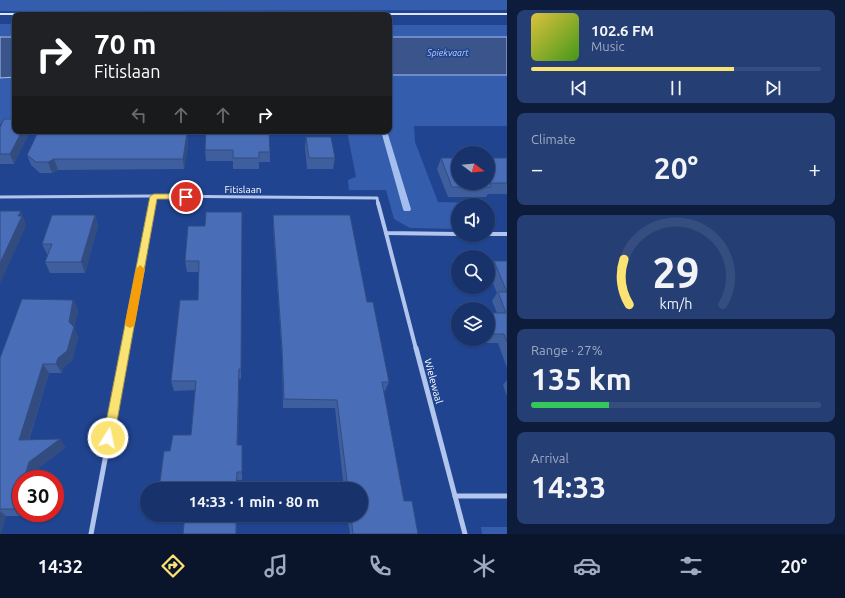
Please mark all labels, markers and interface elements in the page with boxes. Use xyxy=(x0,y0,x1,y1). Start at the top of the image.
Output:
text: 102.6 FM xyxy=(591,22,654,39)
icon: right xyxy=(28,28,80,80)
text: 70 m xyxy=(94,28,156,59)
text: Music xyxy=(591,39,625,53)
water label: Spiekvaart xyxy=(426,48,469,58)
text: Fitislaan xyxy=(94,61,161,81)
icon: previous xyxy=(568,77,590,99)
icon: pause xyxy=(665,77,687,99)
icon: next xyxy=(762,77,784,99)
icon: left xyxy=(128,104,150,126)
icon: ahead xyxy=(170,104,192,126)
icon: ahead xyxy=(212,104,234,126)
icon: right xyxy=(254,104,276,126)
text: Climate xyxy=(531,132,576,146)
north arrow xyxy=(451,146,495,190)
map controls xyxy=(451,146,495,346)
text: 20° xyxy=(654,151,698,185)
text: − xyxy=(531,156,543,181)
text: + xyxy=(809,156,821,181)
pin xyxy=(169,180,203,214)
street label: Fitislaan xyxy=(224,184,262,195)
icon: arrive xyxy=(175,186,197,208)
button: sound xyxy=(451,198,495,242)
text: 29 xyxy=(653,249,699,296)
button: search xyxy=(451,250,495,294)
text: km/h xyxy=(660,296,692,312)
button: layers xyxy=(451,302,495,346)
text: Range · 27% xyxy=(531,343,603,357)
street label: Wielewaal xyxy=(422,357,445,405)
text: 135 km xyxy=(531,362,632,396)
position arrow xyxy=(87,417,129,459)
text: Arrival xyxy=(531,451,569,465)
speed limit sign: 30 xyxy=(12,470,64,522)
text: 14:33 xyxy=(531,470,606,504)
text: 14:33 · 1 min · 80 m xyxy=(189,493,319,510)
icon: directions xyxy=(159,552,187,580)
icon: music xyxy=(262,552,290,580)
icon: phone xyxy=(366,552,394,580)
icon: climate xyxy=(470,552,498,580)
icon: car xyxy=(573,552,601,580)
icon: filters xyxy=(677,552,705,580)
text: 14:32 xyxy=(38,556,83,576)
text: 20° xyxy=(780,556,807,576)

